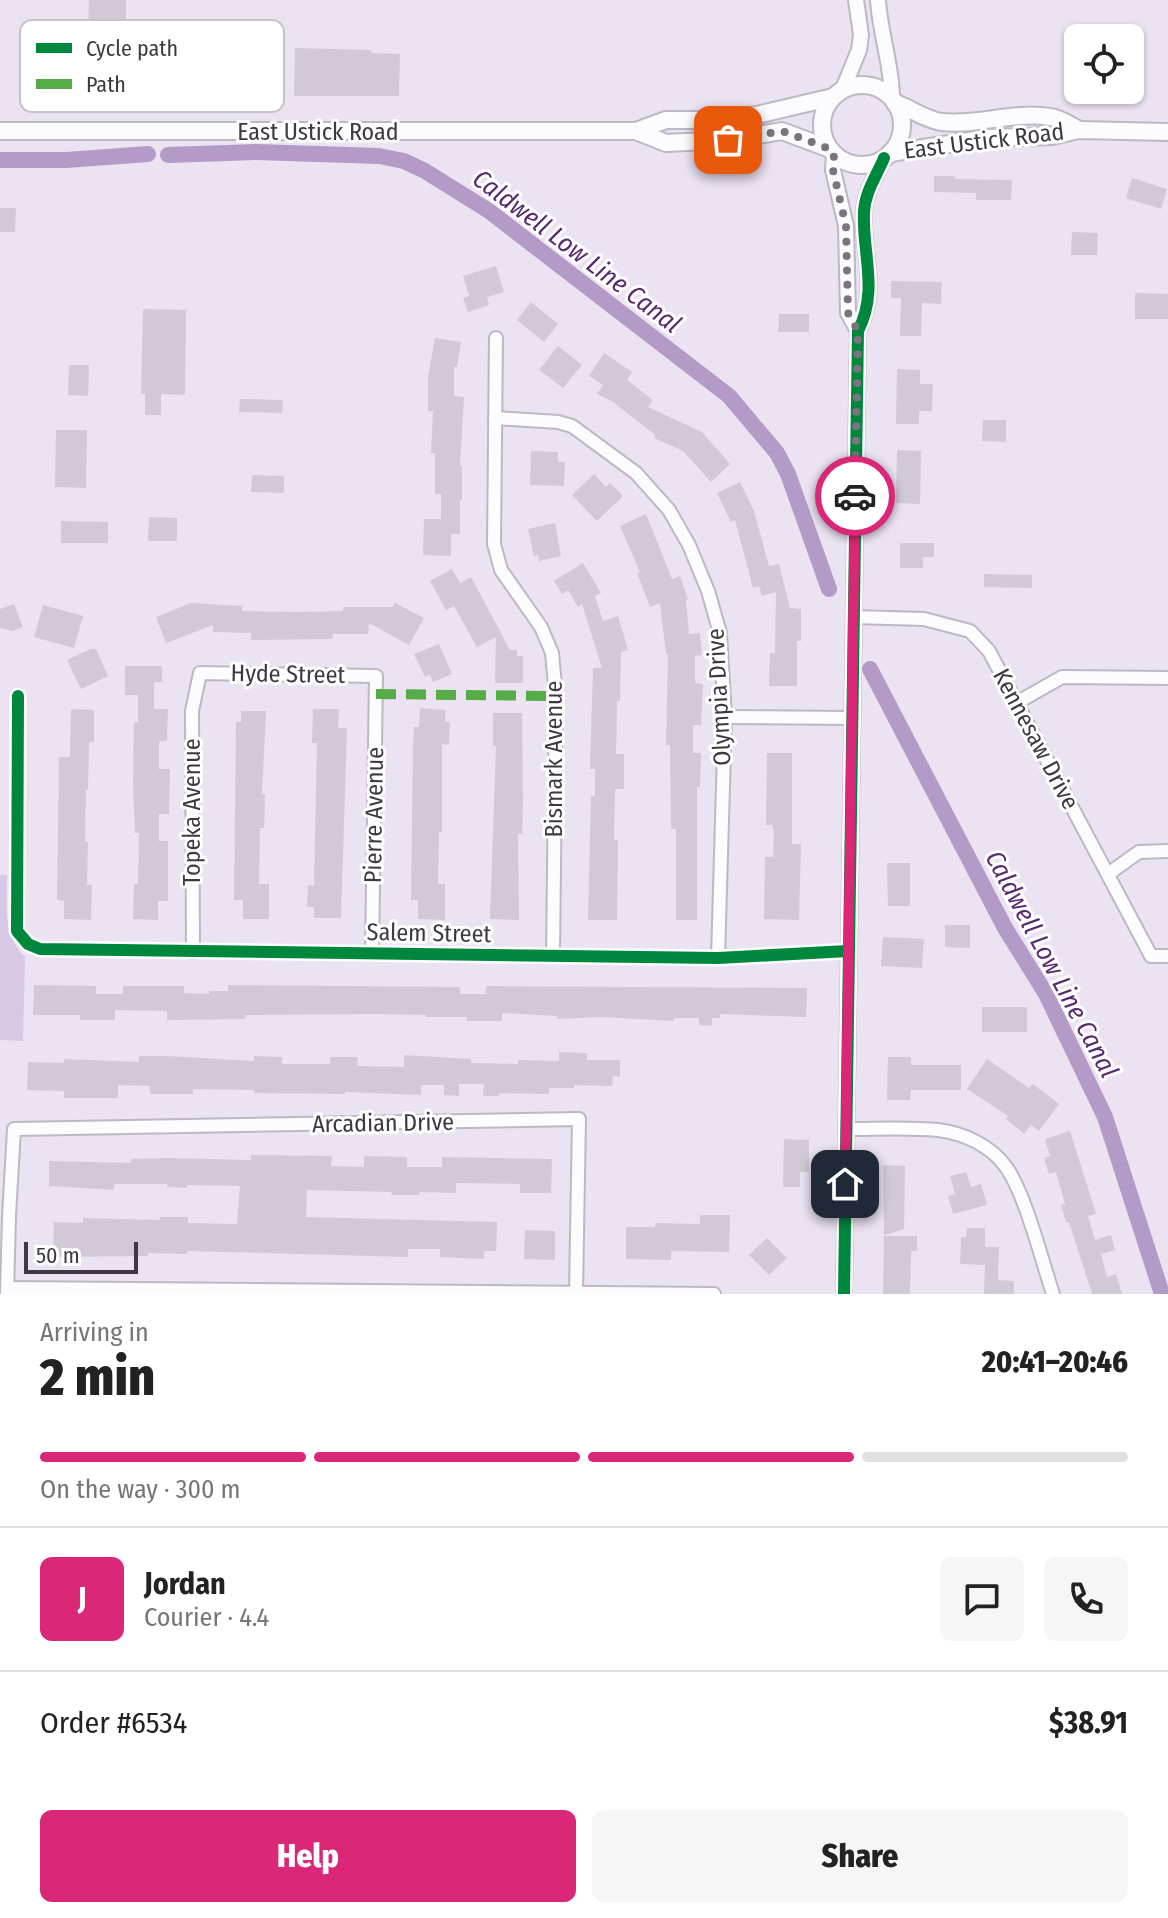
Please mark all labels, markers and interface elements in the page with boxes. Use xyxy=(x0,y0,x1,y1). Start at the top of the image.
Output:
legend xyxy=(20,20,284,112)
map controls xyxy=(1064,24,1144,104)
button: locate xyxy=(1064,24,1144,104)
text: Cycle path xyxy=(86,35,178,62)
text: Path xyxy=(86,71,126,98)
pin xyxy=(694,106,762,174)
street label: East Ustick Road xyxy=(902,117,1066,165)
street label: East Ustick Road xyxy=(237,118,399,146)
icon: bag xyxy=(706,118,750,162)
water label: Caldwell Low Line Canal xyxy=(466,163,687,340)
courier xyxy=(815,456,895,536)
icon: car xyxy=(833,474,877,518)
street label: Olympia Drive xyxy=(701,628,737,766)
street label: Hyde Street xyxy=(230,659,346,689)
street label: Kennesaw Drive xyxy=(987,664,1085,814)
street label: Bismark Avenue xyxy=(540,681,568,837)
street label: Topeka Avenue xyxy=(178,738,206,886)
street label: Pierre Avenue xyxy=(359,747,389,883)
water label: Caldwell Low Line Canal xyxy=(979,845,1125,1083)
street label: Salem Street xyxy=(366,918,492,948)
street label: Arcadian Drive xyxy=(312,1108,454,1138)
pin xyxy=(811,1150,879,1218)
icon: home xyxy=(823,1162,867,1206)
scale bar xyxy=(24,1238,138,1274)
text: 50 m xyxy=(36,1242,80,1269)
text: Arriving in xyxy=(40,1317,149,1348)
text: 20:41–20:46 xyxy=(982,1344,1128,1380)
text: 2 min xyxy=(40,1346,155,1409)
text: On the way · 300 m xyxy=(40,1474,241,1505)
button: chat xyxy=(940,1557,1024,1641)
button: phone xyxy=(1044,1557,1128,1641)
text: Jordan xyxy=(144,1566,226,1602)
text: J xyxy=(78,1581,86,1617)
text: Courier · 4.4 xyxy=(144,1602,269,1633)
text: Order #6534 xyxy=(40,1705,187,1741)
text: $38.91 xyxy=(1049,1705,1128,1741)
button: Help xyxy=(40,1810,576,1902)
button: Share xyxy=(592,1810,1128,1902)

